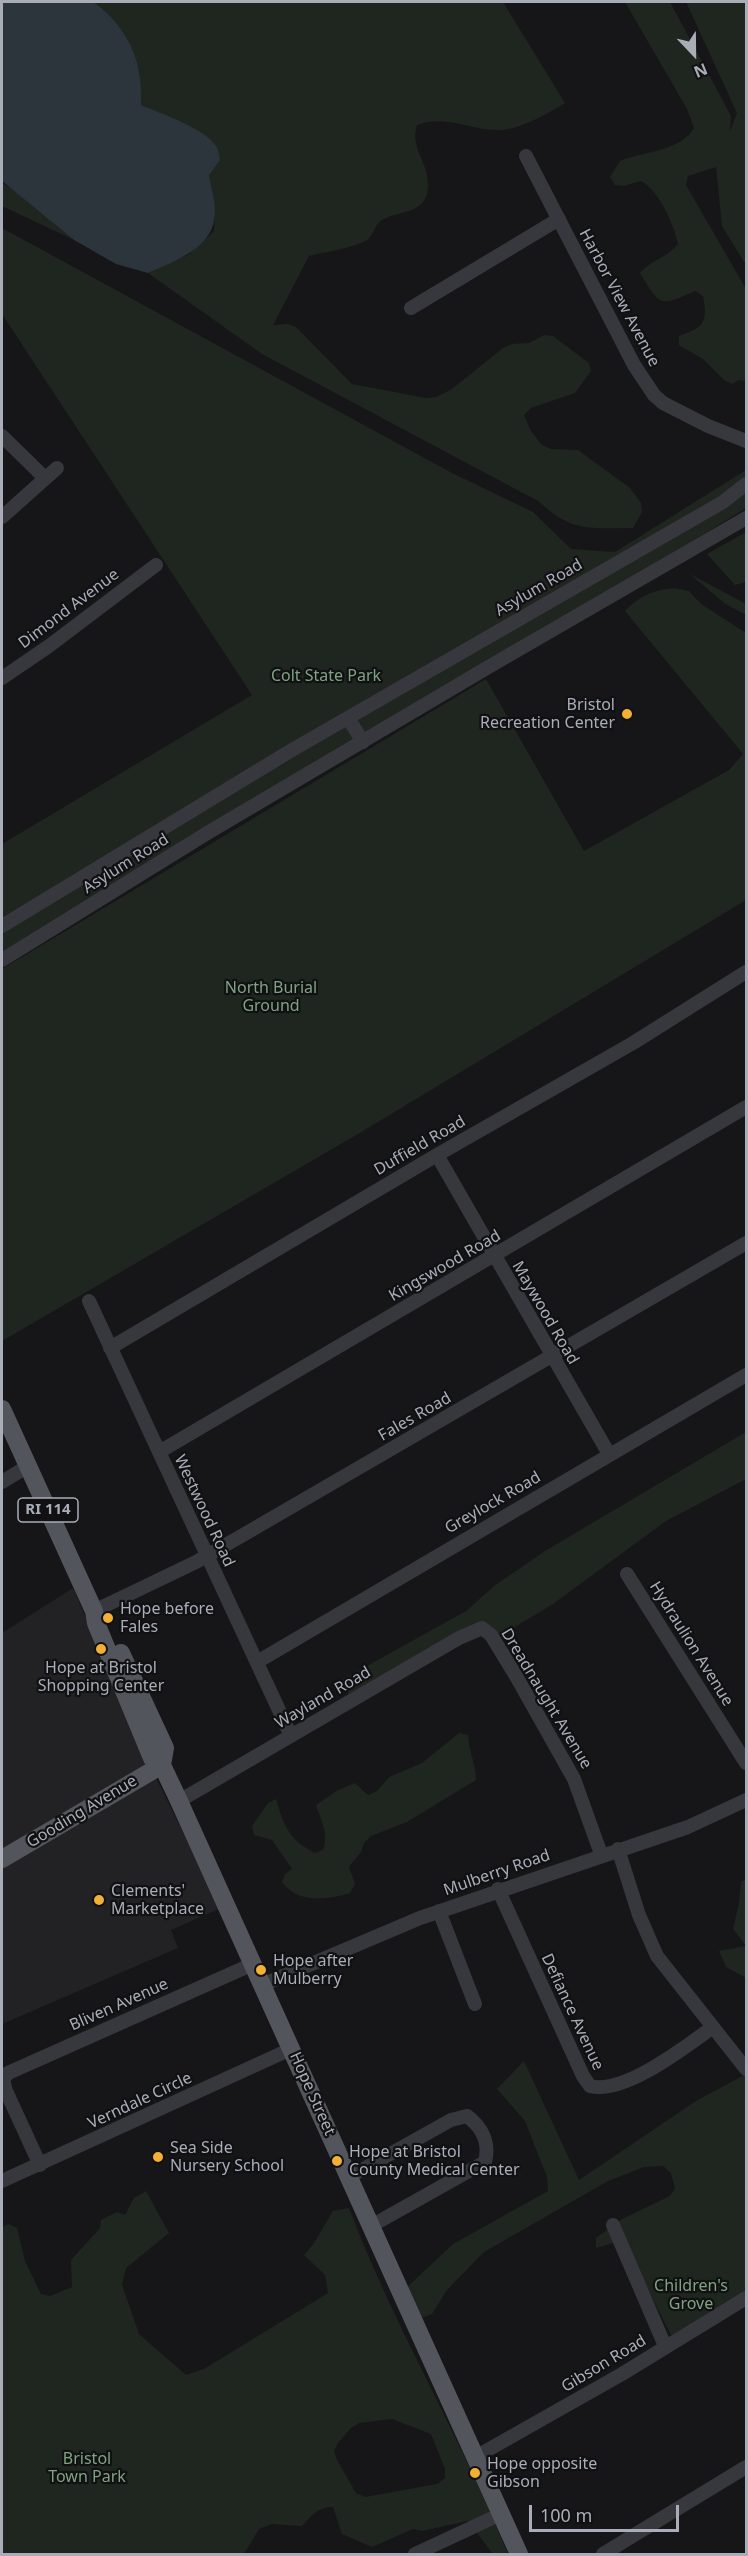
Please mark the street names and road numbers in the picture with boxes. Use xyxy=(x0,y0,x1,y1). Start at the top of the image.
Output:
street label: Harbor View Avenue xyxy=(575,226,663,370)
street label: Asylum Road xyxy=(492,555,586,621)
street label: Dimond Avenue xyxy=(15,565,123,653)
street label: Asylum Road xyxy=(80,830,172,898)
street label: Duffield Road xyxy=(371,1112,469,1180)
street label: Kingswood Road xyxy=(386,1226,504,1306)
street label: Maywood Road xyxy=(508,1258,582,1368)
street label: Fales Road xyxy=(375,1389,455,1445)
street label: Westwood Road xyxy=(170,1452,238,1570)
street label: Greylock Road xyxy=(442,1468,544,1538)
road number: RI 114 xyxy=(18,1498,78,1522)
street label: Hydraulion Avenue xyxy=(645,1578,737,1710)
street label: Dreadnaught Avenue xyxy=(496,1625,596,1773)
street label: Wayland Road xyxy=(272,1663,374,1733)
street label: Gooding Avenue xyxy=(23,1772,141,1852)
street label: Mulberry Road xyxy=(441,1846,553,1900)
street label: Defiance Avenue xyxy=(537,1951,607,2073)
street label: Bliven Avenue xyxy=(67,1975,171,2035)
street label: Hope Street xyxy=(285,2049,339,2139)
street label: Verndale Circle xyxy=(85,2069,195,2133)
street label: Gibson Road xyxy=(558,2331,650,2397)

